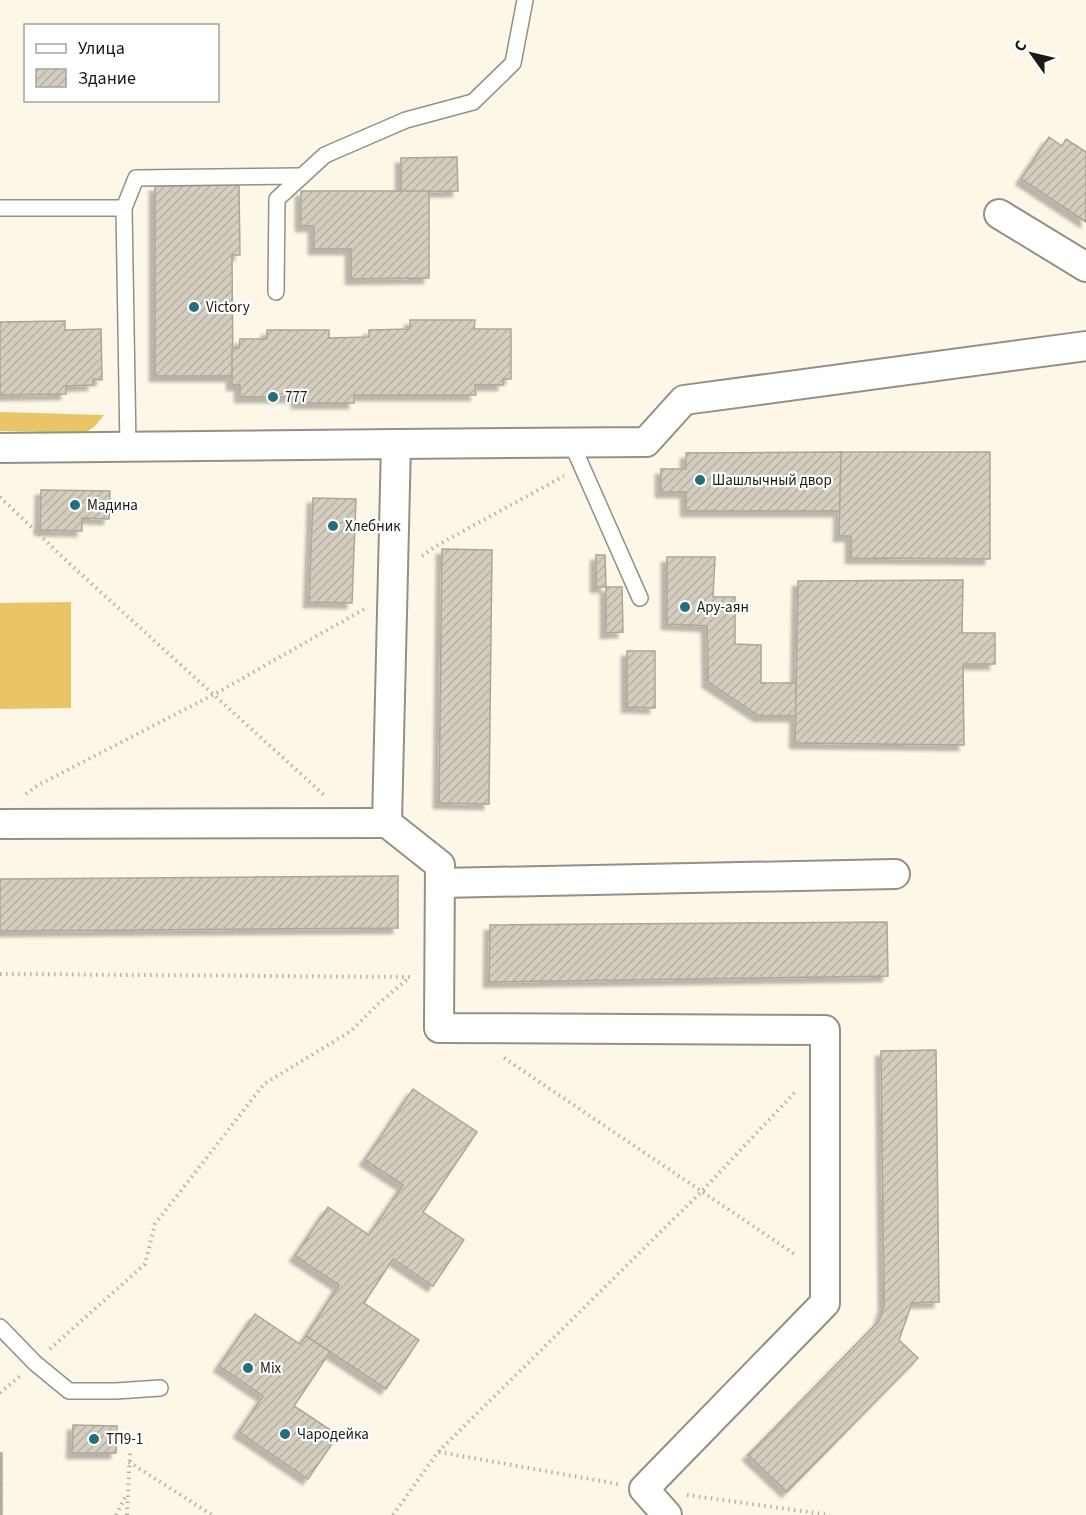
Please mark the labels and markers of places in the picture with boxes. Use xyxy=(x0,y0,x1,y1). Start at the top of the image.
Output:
place label: Victory xyxy=(206,297,250,318)
marker: Victory xyxy=(187,300,201,314)
place label: 777 xyxy=(285,387,307,408)
marker: 777 xyxy=(266,390,280,404)
place label: Шашлычный двор xyxy=(712,470,832,491)
marker: Шашлычный двор xyxy=(693,473,707,487)
place label: Мадина xyxy=(87,495,138,516)
marker: Мадина xyxy=(68,498,82,512)
place label: Хлебник xyxy=(345,516,401,537)
marker: Хлебник xyxy=(326,519,340,533)
place label: Ару-аян xyxy=(697,597,749,618)
marker: Ару-аян xyxy=(678,600,692,614)
place label: Mix xyxy=(260,1358,282,1379)
marker: Mix xyxy=(241,1361,255,1375)
place label: Чародейка xyxy=(297,1424,369,1445)
marker: Чародейка xyxy=(278,1427,292,1441)
place label: ТП9-1 xyxy=(106,1429,143,1450)
marker: ТП9-1 xyxy=(87,1432,101,1446)

